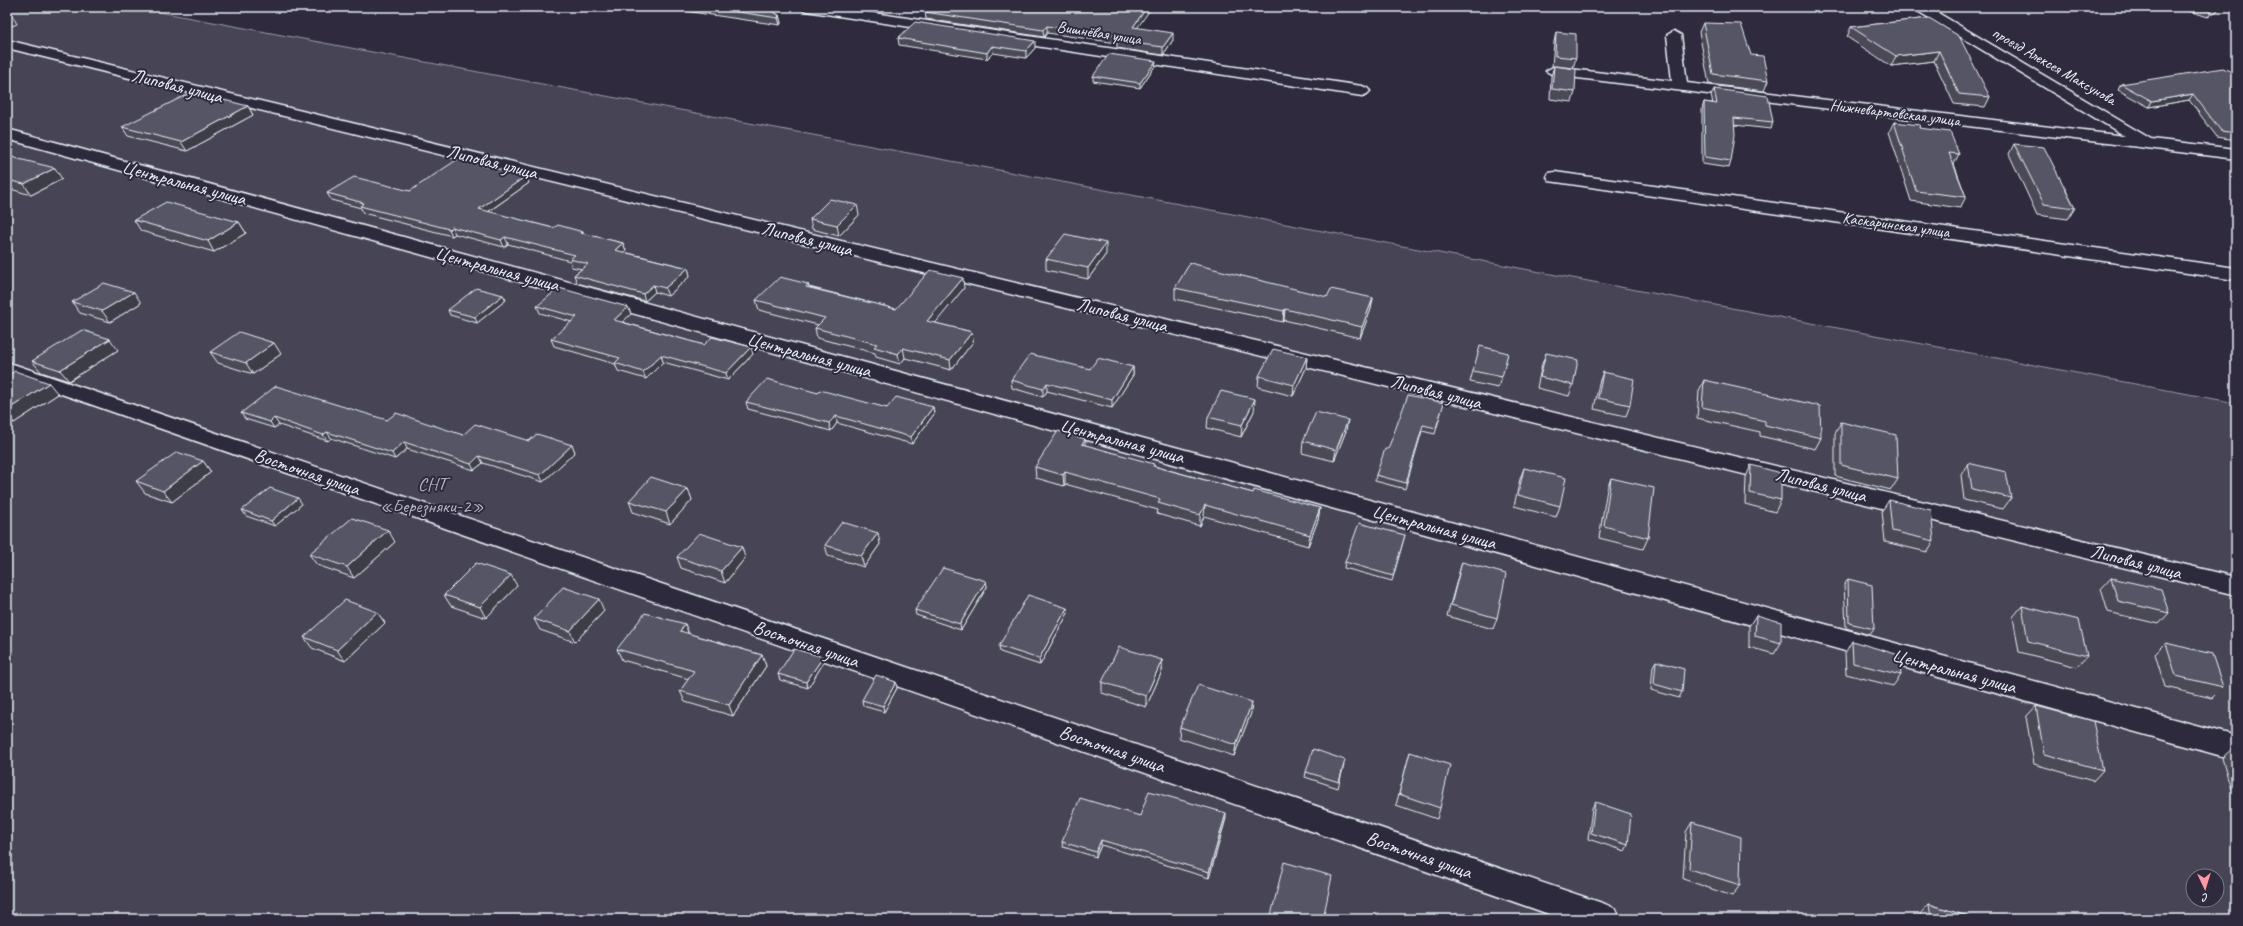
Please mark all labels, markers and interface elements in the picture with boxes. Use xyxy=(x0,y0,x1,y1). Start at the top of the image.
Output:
street label: Вишнёвая улица xyxy=(1056,16,1144,50)
street label: проезд Алексея Максунова xyxy=(1989,22,2121,110)
street label: Липовая улица xyxy=(129,63,227,109)
street label: Нижневартовская улица xyxy=(1829,95,1963,131)
street label: Липовая улица xyxy=(444,139,542,185)
street label: Центральная улица xyxy=(119,155,250,211)
street label: Каскаринская улица xyxy=(1841,208,1952,243)
street label: Липовая улица xyxy=(759,216,857,262)
street label: Центральная улица xyxy=(432,241,563,297)
street label: Липовая улица xyxy=(1074,292,1172,338)
street label: Центральная улица xyxy=(744,327,875,383)
street label: Липовая улица xyxy=(1388,369,1486,415)
street label: Центральная улица xyxy=(1057,413,1188,469)
street label: Восточная улица xyxy=(251,443,364,502)
street label: Липовая улица xyxy=(1773,462,1871,508)
park label: СНТ «Березняки-2» xyxy=(380,472,484,518)
street label: Центральная улица xyxy=(1369,499,1500,555)
street label: Липовая улица xyxy=(2088,539,2186,585)
street label: Восточная улица xyxy=(750,615,863,674)
street label: Центральная улица xyxy=(1889,643,2020,699)
street label: Восточная улица xyxy=(1056,720,1169,779)
street label: Восточная улица xyxy=(1363,826,1476,885)
north arrow xyxy=(2185,868,2225,908)
text: С xyxy=(2201,891,2209,905)

